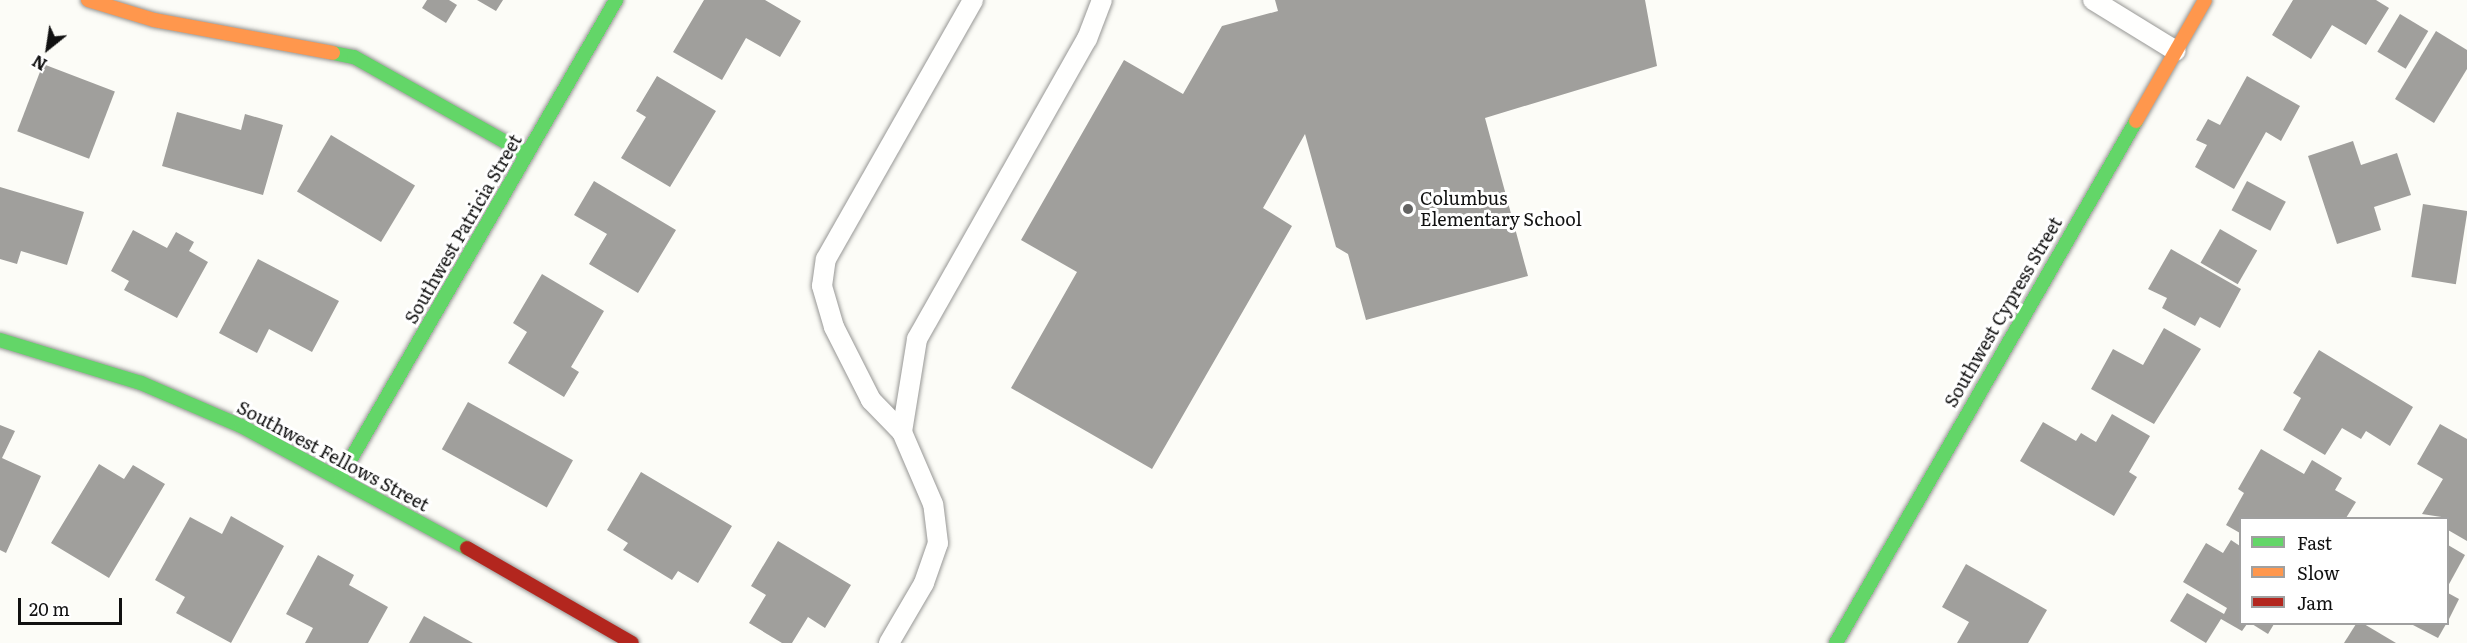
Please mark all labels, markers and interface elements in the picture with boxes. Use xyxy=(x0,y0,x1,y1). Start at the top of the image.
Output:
north arrow xyxy=(18,18,78,78)
text: N xyxy=(27,50,51,77)
street label: Southwest Patricia Street xyxy=(400,131,526,327)
place label: Columbus Elementary School xyxy=(1420,188,1582,230)
marker: Columbus Elementary School xyxy=(1401,202,1415,216)
street label: Southwest Cypress Street xyxy=(1940,213,2066,411)
street label: Southwest Fellows Street xyxy=(233,396,433,516)
legend xyxy=(2239,517,2449,625)
text: Fast xyxy=(2297,529,2332,556)
text: Slow xyxy=(2297,559,2339,586)
scale bar xyxy=(21,586,124,624)
text: Jam xyxy=(2297,589,2333,616)
text: 20 m xyxy=(29,595,70,622)

